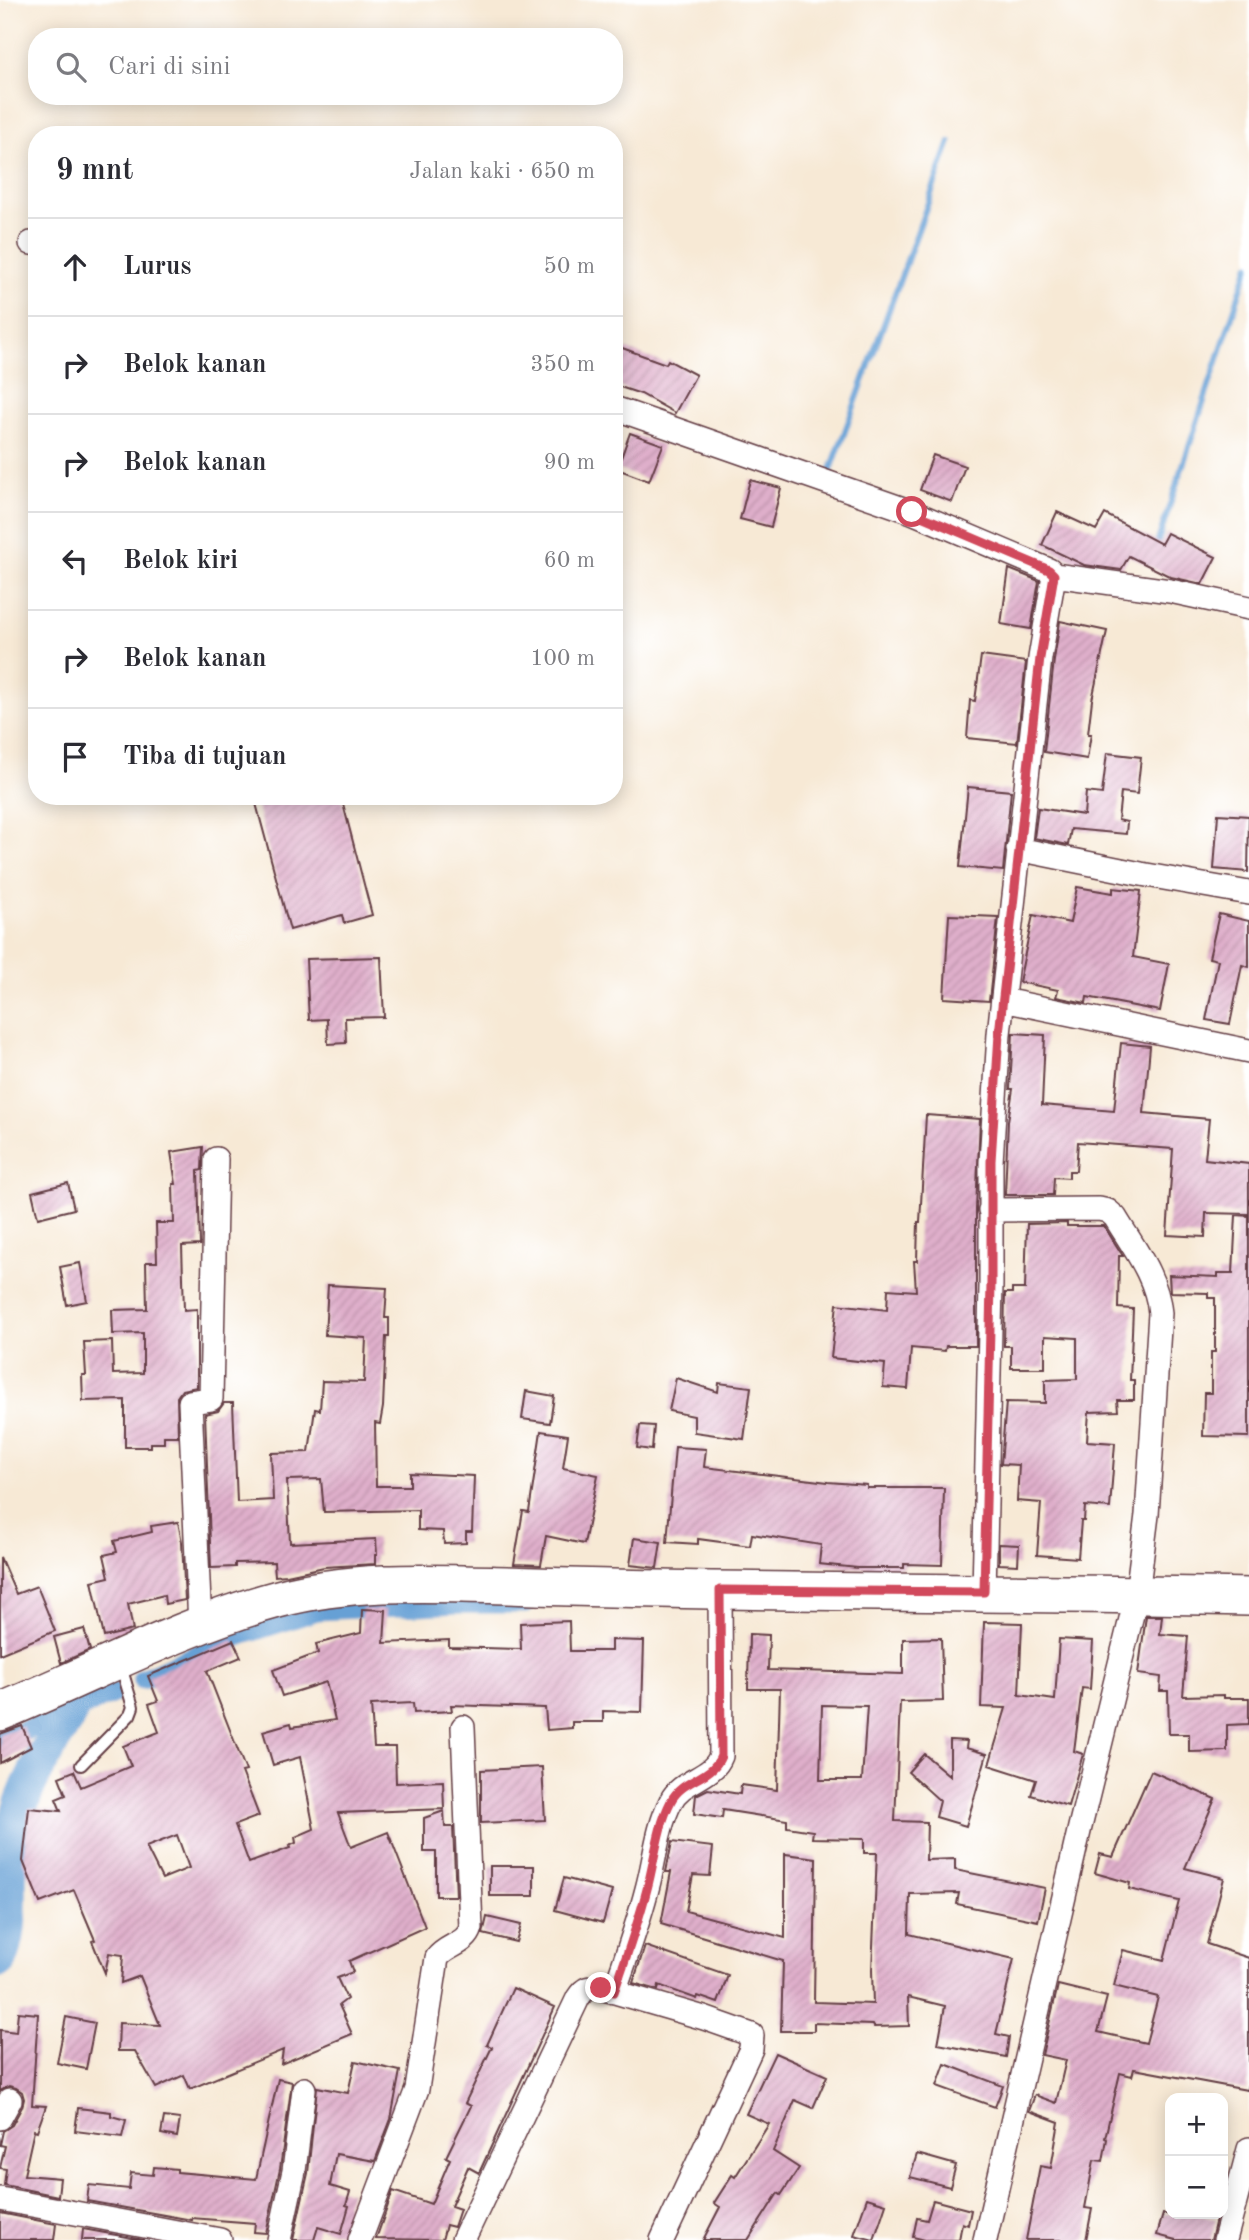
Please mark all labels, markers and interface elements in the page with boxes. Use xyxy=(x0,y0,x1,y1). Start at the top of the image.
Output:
search box xyxy=(28,28,623,105)
icon: search xyxy=(52,48,90,86)
text: Cari di sini xyxy=(108,54,230,80)
text: 9 mnt xyxy=(56,156,133,186)
text: Jalan kaki · 650 m xyxy=(409,160,595,183)
icon: ahead xyxy=(56,248,94,286)
text: Lurus xyxy=(123,254,191,280)
text: 50 m xyxy=(544,255,595,278)
icon: right xyxy=(56,346,94,384)
text: Belok kanan xyxy=(123,352,267,378)
text: 350 m xyxy=(530,353,595,376)
icon: right xyxy=(56,444,94,482)
text: Belok kanan xyxy=(123,450,267,476)
text: 90 m xyxy=(544,451,595,474)
route start xyxy=(896,496,927,527)
icon: left xyxy=(56,542,94,580)
text: Belok kiri xyxy=(123,548,238,574)
text: 60 m xyxy=(544,549,595,572)
icon: right xyxy=(56,640,94,678)
text: Belok kanan xyxy=(123,646,267,672)
text: 100 m xyxy=(530,647,595,670)
icon: arrive xyxy=(56,738,94,776)
text: Tiba di tujuan xyxy=(123,744,287,770)
route end xyxy=(585,1972,616,2003)
map controls xyxy=(1165,2093,1228,2219)
button: + xyxy=(1165,2093,1228,2156)
button: − xyxy=(1165,2156,1228,2219)

